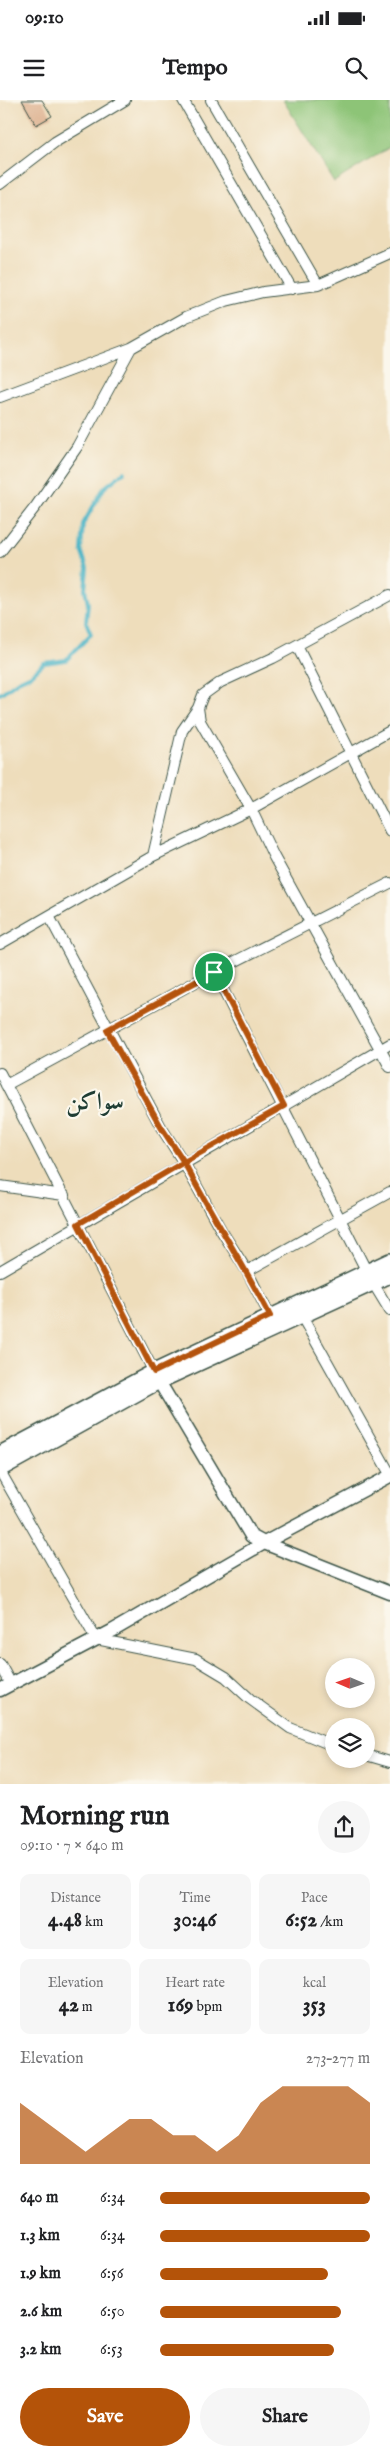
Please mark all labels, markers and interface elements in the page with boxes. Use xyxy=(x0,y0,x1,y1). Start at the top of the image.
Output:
text: 09:10 xyxy=(25,6,64,30)
icon: menu xyxy=(20,54,48,82)
text: Tempo xyxy=(163,54,228,82)
icon: search xyxy=(342,54,370,82)
pin xyxy=(193,951,235,993)
icon: arrive xyxy=(200,958,228,986)
district label: سواكن xyxy=(66,1087,124,1118)
north arrow xyxy=(325,1658,375,1708)
map controls xyxy=(325,1658,375,1768)
button: layers xyxy=(325,1718,375,1768)
text: Morning run xyxy=(20,1799,170,1834)
button: share xyxy=(318,1801,370,1853)
text: 09:10 · 7 × 640 m xyxy=(20,1836,124,1856)
text: Distance xyxy=(50,1889,101,1907)
text: Time xyxy=(179,1889,211,1907)
text: Pace xyxy=(301,1889,328,1907)
text: 4.48 xyxy=(48,1907,82,1934)
text: 30:46 xyxy=(174,1907,216,1934)
text: 6:52 xyxy=(285,1907,317,1934)
text: km xyxy=(82,1913,103,1931)
text: /km xyxy=(317,1913,343,1931)
text: Elevation xyxy=(48,1974,103,1992)
text: Heart rate xyxy=(165,1974,225,1992)
text: kcal xyxy=(303,1974,326,1992)
text: 42 xyxy=(59,1992,79,2019)
text: 169 xyxy=(168,1992,193,2019)
text: 353 xyxy=(303,1992,326,2019)
text: m xyxy=(79,1998,93,2016)
text: bpm xyxy=(193,1998,222,2016)
text: Elevation xyxy=(20,2049,83,2069)
text: 273–277 m xyxy=(306,2049,370,2069)
text: 640 m xyxy=(20,2188,58,2208)
text: 6:34 xyxy=(100,2188,125,2208)
text: 1.3 km xyxy=(20,2226,60,2246)
text: 6:34 xyxy=(100,2226,125,2246)
text: 1.9 km xyxy=(20,2264,61,2284)
text: 6:56 xyxy=(100,2264,123,2284)
text: 2.6 km xyxy=(20,2302,62,2322)
text: 6:50 xyxy=(100,2302,125,2322)
text: 3.2 km xyxy=(20,2340,61,2360)
text: 6:53 xyxy=(100,2340,123,2360)
button: Save xyxy=(20,2388,190,2446)
button: Share xyxy=(200,2388,370,2446)

